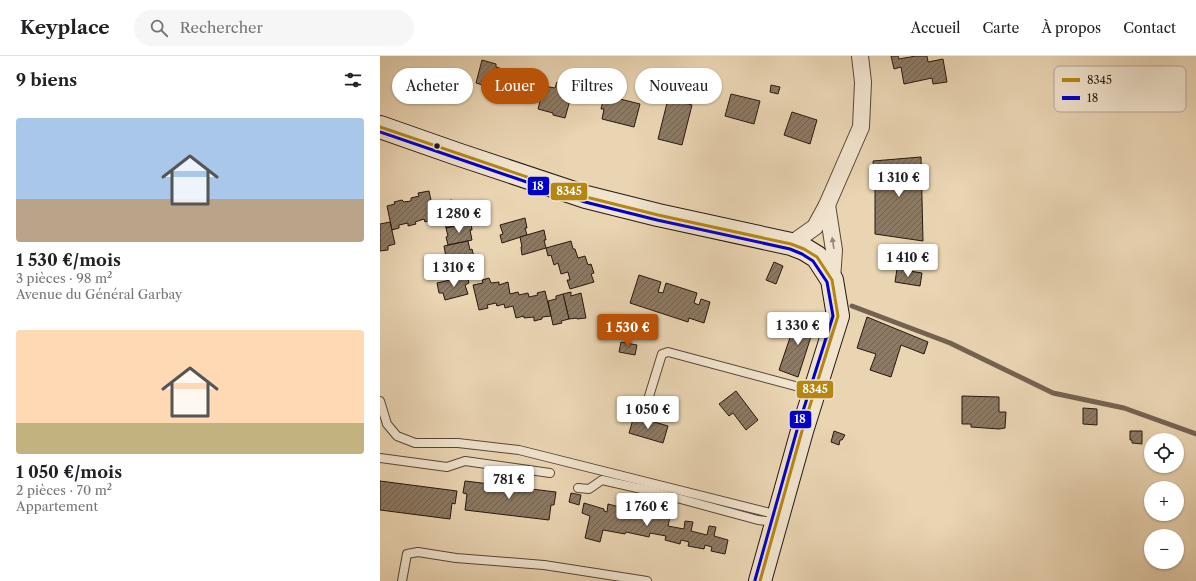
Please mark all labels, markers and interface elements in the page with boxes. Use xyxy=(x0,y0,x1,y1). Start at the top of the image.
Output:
search box xyxy=(134,10,414,46)
text: Keyplace xyxy=(20,16,110,39)
icon: search xyxy=(148,17,170,39)
text: Rechercher xyxy=(180,18,263,37)
text: Accueil xyxy=(911,19,961,37)
text: Carte xyxy=(983,19,1019,37)
text: À propos xyxy=(1041,19,1101,37)
text: Contact xyxy=(1123,19,1176,37)
legend xyxy=(1054,66,1186,112)
chip: Acheter xyxy=(392,68,473,104)
chip: Louer xyxy=(481,68,549,104)
chip: Filtres xyxy=(557,68,627,104)
chip: Nouveau xyxy=(635,68,722,104)
icon: filters xyxy=(342,69,364,91)
text: 9 biens xyxy=(16,70,77,90)
text: 8345 xyxy=(1087,73,1112,87)
text: 18 xyxy=(1087,91,1098,105)
unlabelled marker xyxy=(432,141,442,151)
icon: home xyxy=(154,144,226,216)
pin: 1 310 € xyxy=(862,164,936,198)
text: 1 310 € xyxy=(878,169,920,185)
line badge: 18 xyxy=(527,176,550,196)
text: 18 xyxy=(532,179,544,193)
line badge: 8345 xyxy=(550,182,588,201)
text: 8345 xyxy=(556,184,582,198)
pin: 1 280 € xyxy=(422,200,496,234)
text: 1 280 € xyxy=(437,205,481,221)
one-way arrow xyxy=(830,237,836,249)
pin: 1 410 € xyxy=(871,244,945,278)
text: 1 410 € xyxy=(887,249,929,265)
text: 1 530 €/mois xyxy=(16,250,121,270)
pin: 1 310 € xyxy=(417,254,491,288)
text: 1 310 € xyxy=(433,259,475,275)
text: 3 pièces · 98 m² xyxy=(16,270,112,286)
text: Avenue du Général Garbay xyxy=(16,286,182,302)
pin: 1 330 € xyxy=(761,312,835,346)
pin: 1 530 € xyxy=(591,314,665,348)
text: 1 330 € xyxy=(776,317,820,333)
text: 1 530 € xyxy=(606,319,650,335)
icon: home xyxy=(154,356,226,428)
line badge: 8345 xyxy=(796,380,834,399)
text: 8345 xyxy=(802,382,828,396)
pin: 1 050 € xyxy=(611,396,685,430)
text: 1 050 € xyxy=(626,401,670,417)
line badge: 18 xyxy=(789,410,812,429)
text: 18 xyxy=(794,412,806,426)
map controls xyxy=(1144,433,1184,569)
button: locate xyxy=(1144,433,1184,473)
text: 1 050 €/mois xyxy=(16,462,122,482)
pin: 781 € xyxy=(481,466,537,500)
text: 781 € xyxy=(493,471,525,487)
button: + xyxy=(1144,481,1184,521)
text: 2 pièces · 70 m² xyxy=(16,482,112,498)
pin: 1 760 € xyxy=(610,493,684,527)
text: Appartement xyxy=(16,498,98,514)
text: 1 760 € xyxy=(625,498,669,514)
button: − xyxy=(1144,529,1184,569)

